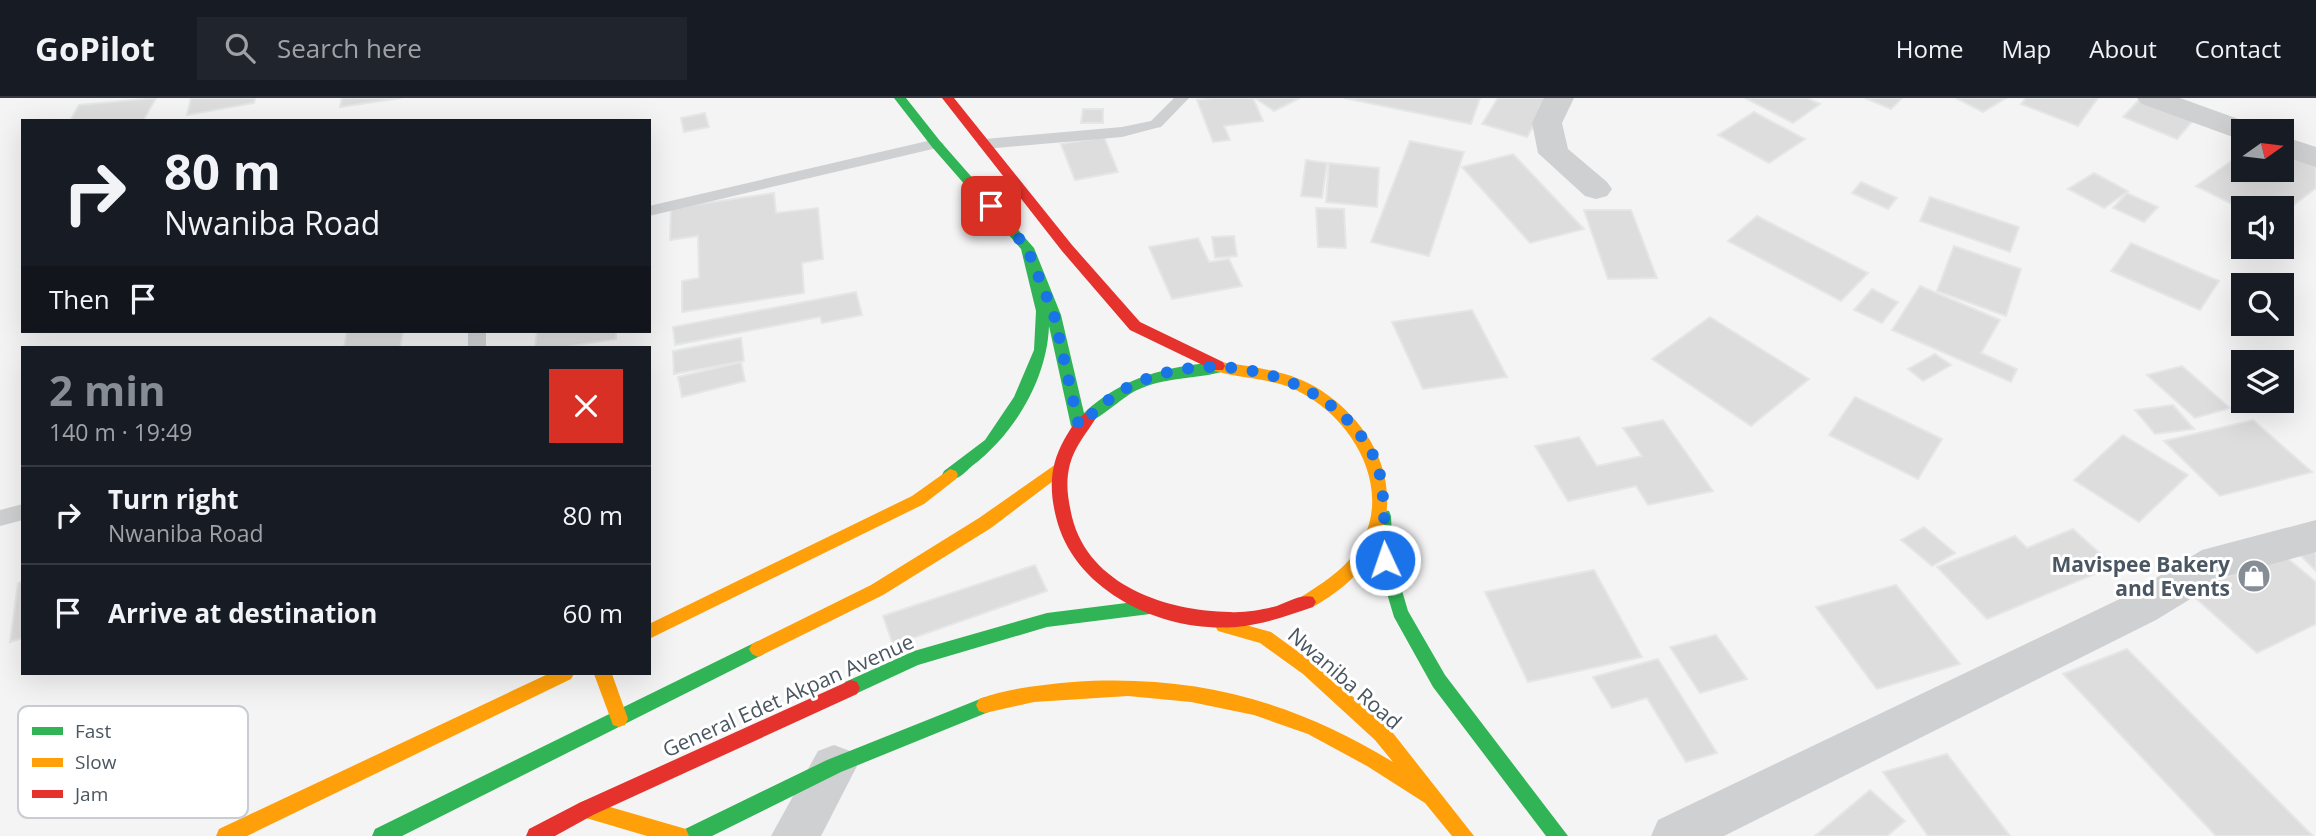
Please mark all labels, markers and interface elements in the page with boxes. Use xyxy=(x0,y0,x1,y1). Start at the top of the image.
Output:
search box xyxy=(197,17,687,80)
text: GoPilot xyxy=(35,26,155,71)
icon: search xyxy=(221,29,259,67)
text: Search here xyxy=(277,30,422,66)
text: Home xyxy=(1896,32,1964,65)
text: Map xyxy=(2002,32,2051,65)
text: About xyxy=(2089,32,2157,65)
text: Contact xyxy=(2195,32,2281,65)
north arrow xyxy=(2231,119,2294,182)
map controls xyxy=(2231,119,2294,413)
text: 80 m xyxy=(164,138,281,204)
icon: right xyxy=(49,147,140,238)
pin xyxy=(961,176,1021,236)
icon: arrive xyxy=(972,187,1010,225)
button: sound xyxy=(2231,196,2294,259)
text: Nwaniba Road xyxy=(164,201,380,244)
button: search xyxy=(2231,273,2294,336)
icon: arrive xyxy=(124,280,162,318)
text: Then xyxy=(49,281,110,317)
button: layers xyxy=(2231,350,2294,413)
text: 2 min xyxy=(49,361,166,418)
button: close xyxy=(549,369,623,443)
text: 140 m · 19:49 xyxy=(49,416,192,448)
text: Turn right xyxy=(108,481,239,517)
icon: right xyxy=(49,496,87,534)
text: 80 m xyxy=(562,497,623,533)
text: Nwaniba Road xyxy=(108,517,264,549)
position arrow xyxy=(1348,523,1422,597)
place label: Mavispee Bakery and Events xyxy=(2051,550,2230,602)
shop icon: Mavispee Bakery and Events xyxy=(2235,557,2273,595)
icon: arrive xyxy=(49,594,87,632)
text: Arrive at destination xyxy=(108,595,377,631)
text: 60 m xyxy=(562,595,623,631)
street label: Nwaniba Road xyxy=(1282,621,1408,735)
street label: General Edet Akpan Avenue xyxy=(658,627,918,763)
legend xyxy=(18,706,248,818)
text: Fast xyxy=(75,718,111,744)
text: Slow xyxy=(75,749,117,775)
text: Jam xyxy=(73,781,108,807)

